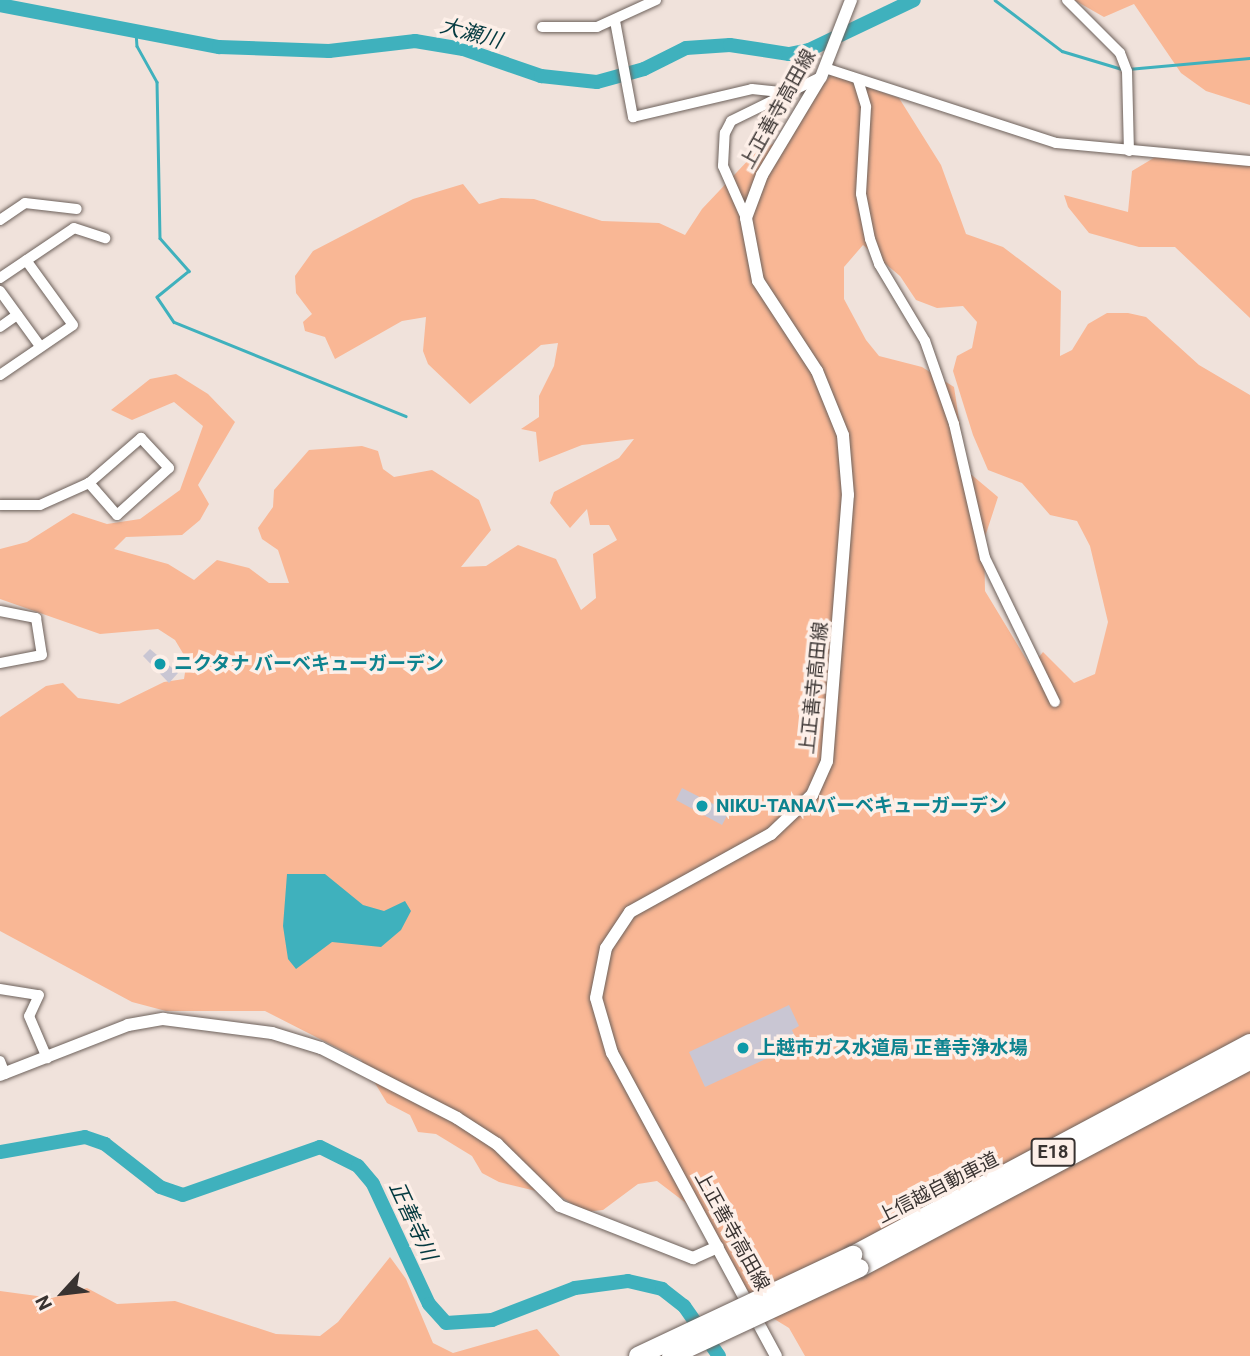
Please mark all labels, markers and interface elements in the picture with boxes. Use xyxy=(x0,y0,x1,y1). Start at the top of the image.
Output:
water label: 大瀬川 xyxy=(437,13,505,53)
street label: 上正善寺高田線 xyxy=(736,45,820,173)
street label: 上正善寺高田線 xyxy=(796,621,832,755)
place label: ニクタナ バーベキューガーデン xyxy=(174,653,445,675)
marker: ニクタナ バーベキューガーデン xyxy=(152,656,168,672)
place label: NIKU-TANAバーベキューガーデン xyxy=(716,795,1007,817)
marker: NIKU-TANAバーベキューガーデン xyxy=(694,798,710,814)
place label: 上越市ガス水道局 正善寺浄水場 xyxy=(757,1037,1028,1059)
marker: 上越市ガス水道局 正善寺浄水場 xyxy=(735,1040,751,1056)
road number: E18 xyxy=(1030,1138,1076,1167)
street label: 上信越自動車道 xyxy=(874,1148,1002,1228)
street label: 上正善寺高田線 xyxy=(690,1167,774,1295)
water label: 正善寺川 xyxy=(384,1178,442,1264)
north arrow xyxy=(28,1258,98,1328)
text: N xyxy=(31,1292,57,1314)

